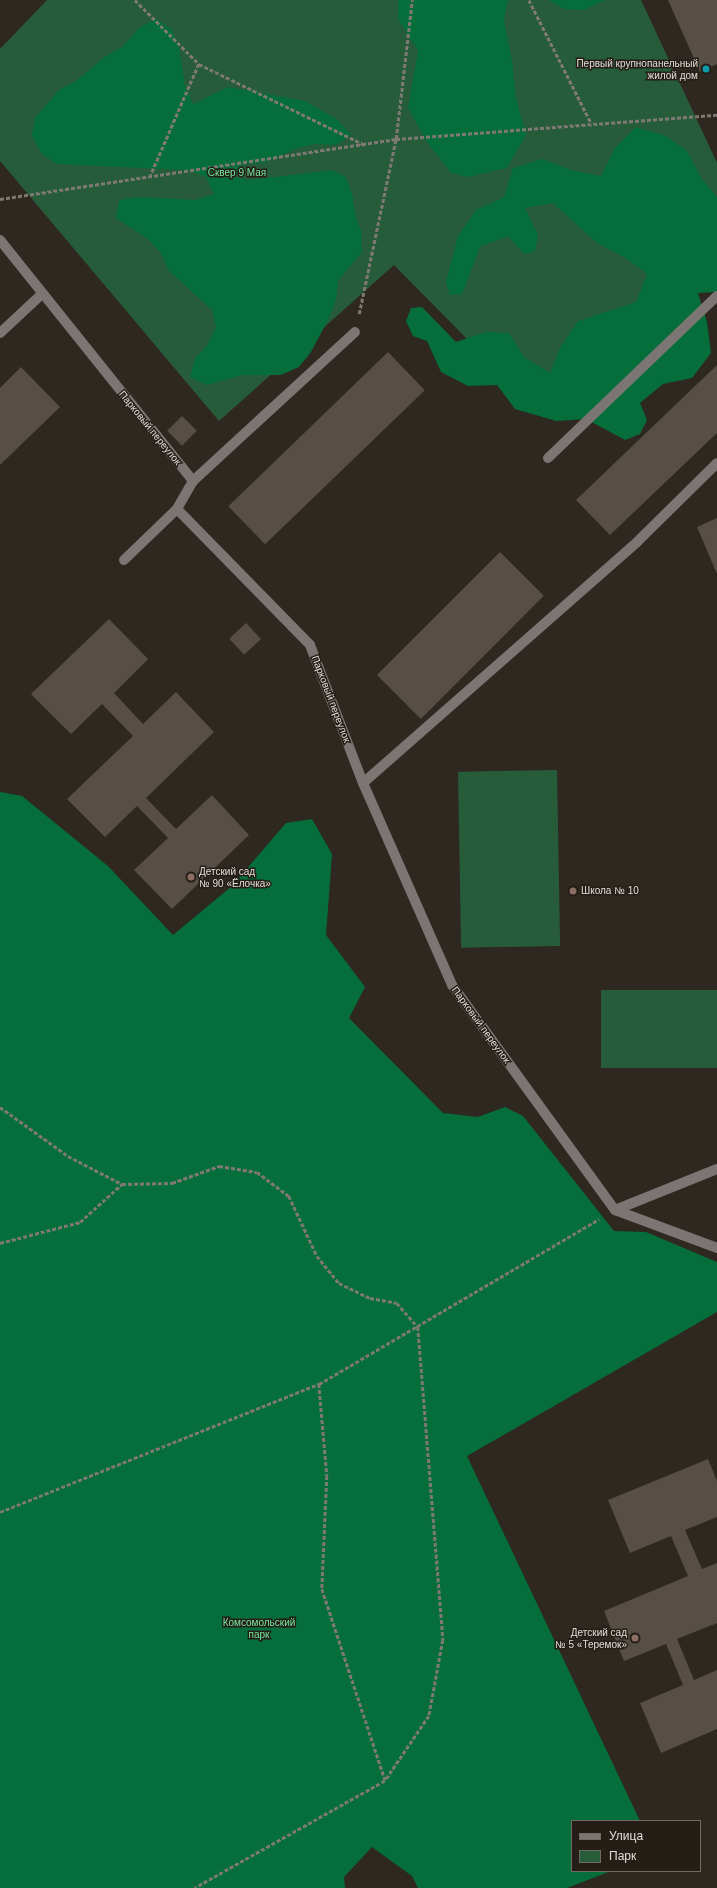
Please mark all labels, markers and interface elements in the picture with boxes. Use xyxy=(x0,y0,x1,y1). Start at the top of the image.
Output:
place label: Первый крупнопанельный жилой дом xyxy=(576,57,698,80)
marker: Первый крупнопанельный жилой дом xyxy=(701,64,711,74)
park label: Сквер 9 Мая xyxy=(208,167,266,179)
street label: Парковый переулок xyxy=(116,389,184,467)
street label: Парковый переулок xyxy=(309,654,353,744)
place label: Детский сад № 90 «Ёлочка» xyxy=(199,865,271,888)
marker: Детский сад № 90 «Ёлочка» xyxy=(186,872,196,882)
place label: Школа № 10 xyxy=(581,885,639,897)
marker: Школа № 10 xyxy=(568,886,578,896)
street label: Парковый переулок xyxy=(449,984,513,1066)
park label: Комсомольский парк xyxy=(223,1616,295,1640)
place label: Детский сад № 5 «Теремок» xyxy=(555,1626,627,1650)
marker: Детский сад № 5 «Теремок» xyxy=(630,1633,640,1643)
legend xyxy=(571,1820,701,1872)
text: Улица xyxy=(609,1829,643,1843)
text: Парк xyxy=(609,1849,636,1863)

